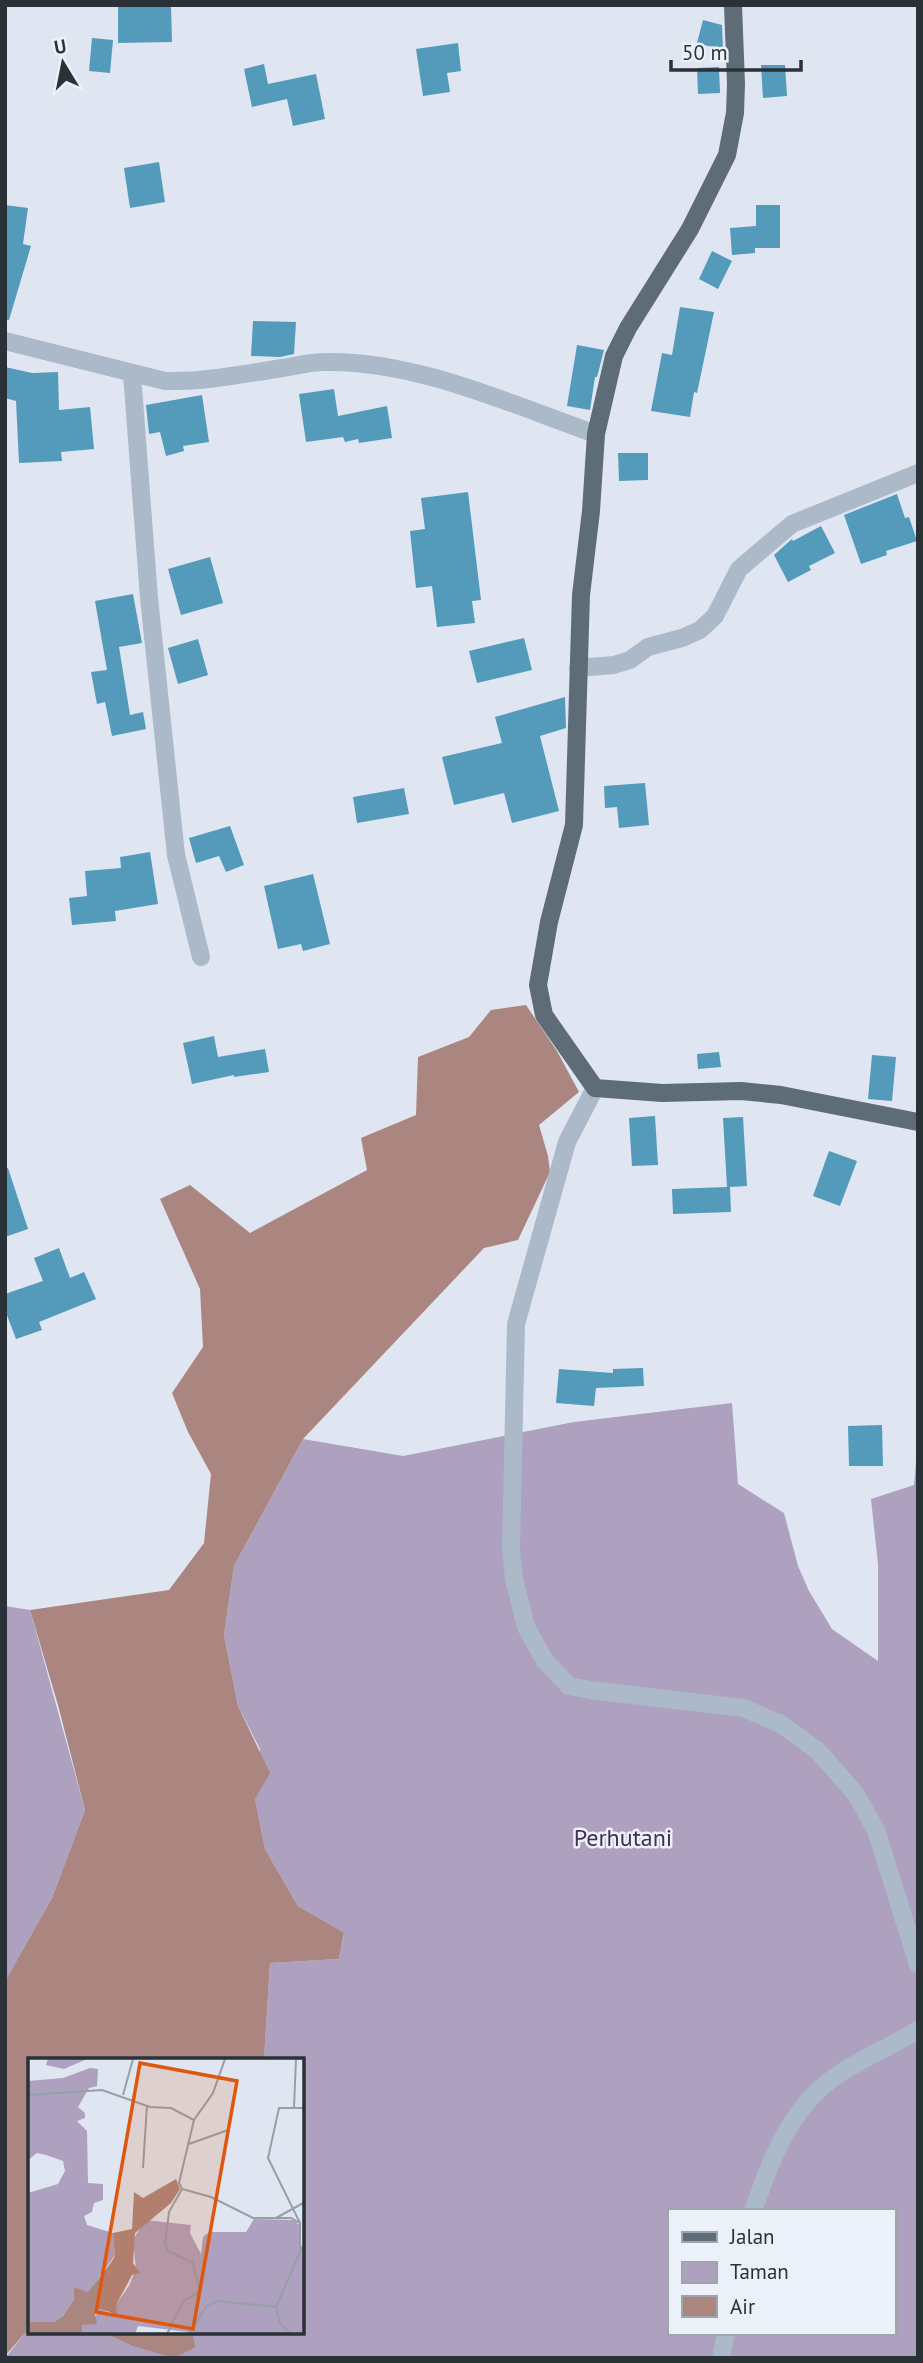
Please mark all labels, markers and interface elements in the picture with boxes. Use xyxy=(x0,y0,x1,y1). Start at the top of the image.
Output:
north arrow xyxy=(28,28,98,98)
scale bar xyxy=(671,28,800,72)
text: U xyxy=(52,33,68,59)
text: 50 m xyxy=(682,39,728,66)
park label: Perhutani xyxy=(574,1822,672,1853)
inset map xyxy=(28,2058,304,2335)
legend xyxy=(668,2209,895,2335)
text: Jalan xyxy=(729,2223,775,2250)
text: Taman xyxy=(730,2258,789,2285)
text: Air xyxy=(730,2293,755,2320)

